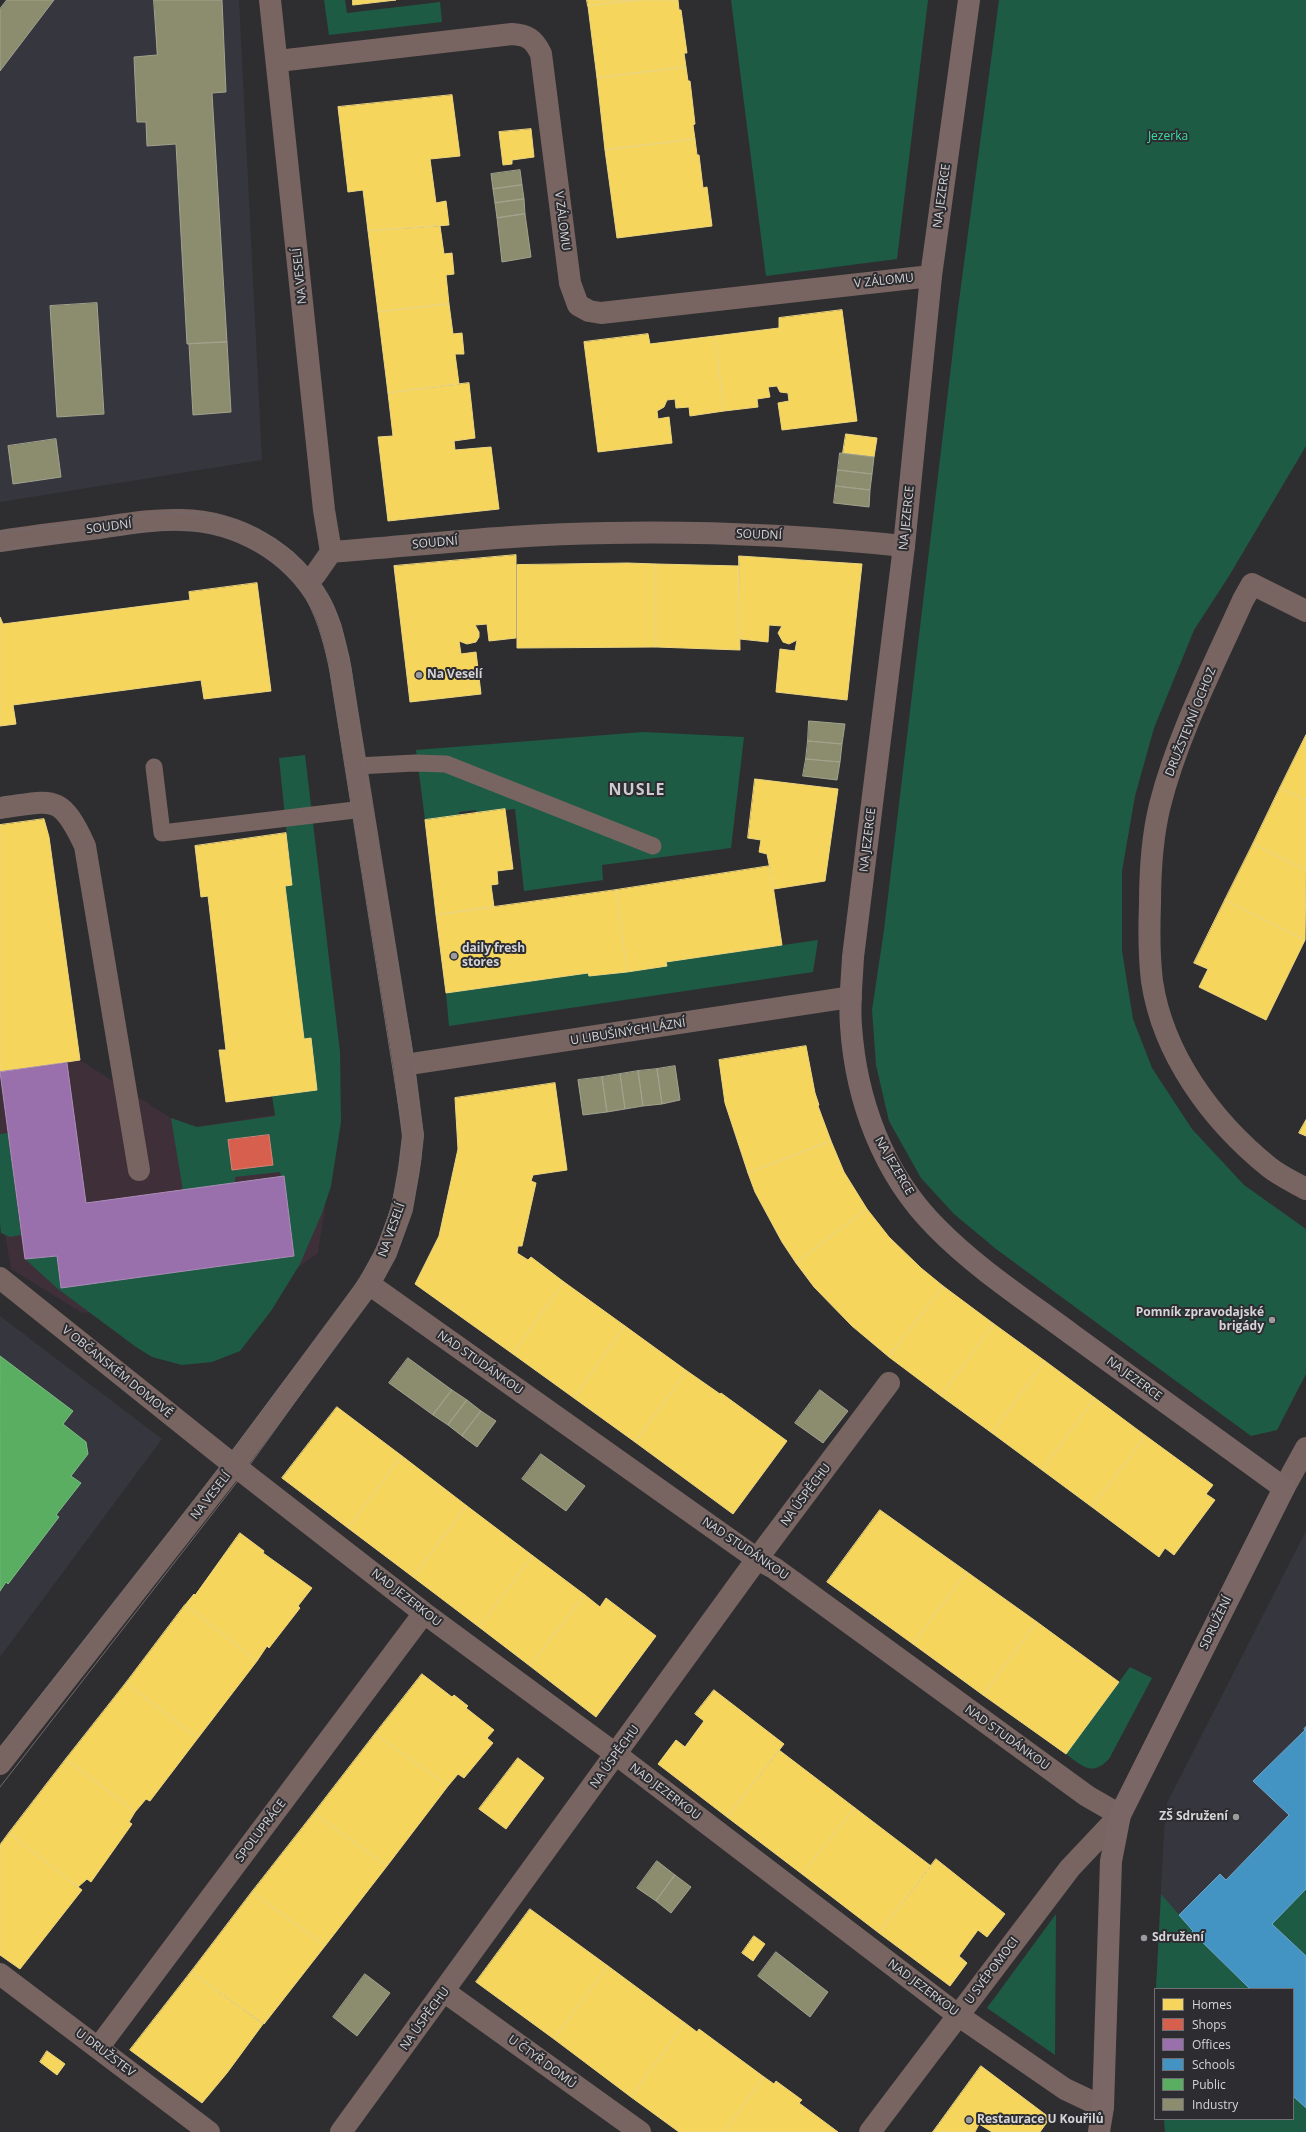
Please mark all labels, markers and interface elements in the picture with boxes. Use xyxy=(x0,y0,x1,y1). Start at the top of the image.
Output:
park label: Jezerka xyxy=(1148,130,1188,144)
street label: NA JEZERCE xyxy=(930,163,954,229)
street label: V ZÁLOMU xyxy=(551,190,573,252)
street label: NA VESELÍ xyxy=(290,247,310,305)
street label: V ZÁLOMU xyxy=(853,271,915,291)
street label: NA JEZERCE xyxy=(896,485,918,551)
street label: SOUDNÍ xyxy=(85,517,133,537)
street label: SOUDNÍ xyxy=(736,527,782,543)
street label: SOUDNÍ xyxy=(412,534,458,552)
street label: DRUŽSTEVNÍ OCHOZ xyxy=(1163,665,1219,779)
place label: Na Veselí xyxy=(427,668,482,682)
marker: Na Veselí xyxy=(414,670,424,680)
district label: NUSLE xyxy=(609,780,665,800)
street label: NA JEZERCE xyxy=(857,807,879,873)
place label: daily fresh stores xyxy=(462,942,525,970)
marker: daily fresh stores xyxy=(449,951,459,961)
street label: U LIBUŠINÝCH LÁZNÍ xyxy=(569,1016,687,1048)
street label: NA JEZERCE xyxy=(872,1134,916,1198)
street label: NA VESELÍ xyxy=(376,1201,408,1259)
place label: Pomník zpravodajské brigády xyxy=(1136,1306,1264,1334)
marker: Pomník zpravodajské brigády xyxy=(1267,1315,1277,1325)
street label: V OBČANSKÉM DOMOVĚ xyxy=(59,1323,175,1421)
street label: NAD STUDÁNKOU xyxy=(434,1328,526,1398)
street label: NA JEZERCE xyxy=(1104,1354,1164,1404)
street label: NA ÚSPĚCHU xyxy=(778,1461,834,1529)
street label: NA VESELÍ xyxy=(188,1469,234,1523)
street label: NAD STUDÁNKOU xyxy=(699,1515,791,1583)
street label: NAD JEZERKOU xyxy=(368,1566,444,1630)
street label: SDRUŽENÍ xyxy=(1197,1594,1235,1652)
street label: NAD STUDÁNKOU xyxy=(962,1702,1052,1774)
street label: NA ÚSPĚCHU xyxy=(587,1723,643,1791)
street label: NAD JEZERKOU xyxy=(627,1761,703,1823)
street label: SPOLUPRÁCE xyxy=(233,1797,289,1865)
place label: ZŠ Sdružení xyxy=(1159,1810,1228,1824)
marker: ZŠ Sdružení xyxy=(1231,1812,1241,1822)
place label: Sdružení xyxy=(1152,1931,1204,1945)
marker: Sdružení xyxy=(1139,1933,1149,1943)
street label: U SVÉPOMOCI xyxy=(962,1935,1022,2007)
street label: NAD JEZERKOU xyxy=(885,1957,961,2019)
street label: NA ÚSPĚCHU xyxy=(397,1985,453,2053)
legend xyxy=(1154,1988,1294,2120)
text: Homes xyxy=(1192,1996,1232,2013)
text: Shops xyxy=(1192,2016,1226,2033)
street label: U DRUŽSTEV xyxy=(72,2026,138,2080)
street label: U ČTYŘ DOMŮ xyxy=(505,2032,579,2092)
text: Offices xyxy=(1192,2036,1231,2053)
text: Schools xyxy=(1192,2056,1235,2073)
text: Public xyxy=(1192,2076,1226,2093)
text: Industry xyxy=(1192,2096,1238,2113)
place label: Restaurace U Kouřilů xyxy=(977,2113,1104,2127)
marker: Restaurace U Kouřilů xyxy=(964,2115,974,2125)

